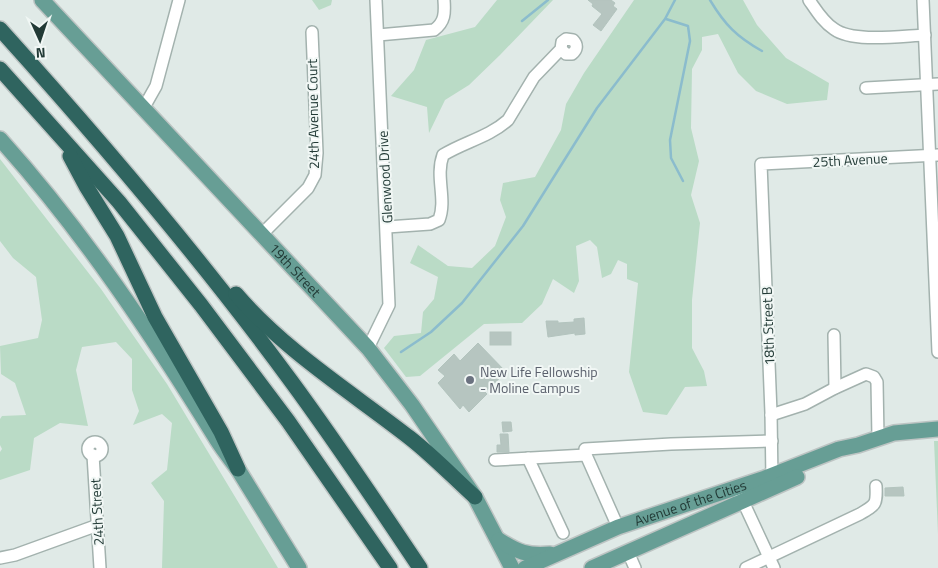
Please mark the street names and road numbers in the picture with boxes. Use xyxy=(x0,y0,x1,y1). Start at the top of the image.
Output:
street label: 24th Avenue Court xyxy=(301,59,324,169)
street label: Glenwood Drive xyxy=(372,130,397,224)
street label: 25th Avenue xyxy=(812,147,888,172)
street label: 19th Street xyxy=(265,238,326,302)
street label: 18th Street B xyxy=(756,286,779,366)
street label: Avenue of the Cities xyxy=(631,474,749,531)
street label: 24th Street xyxy=(84,478,109,546)

